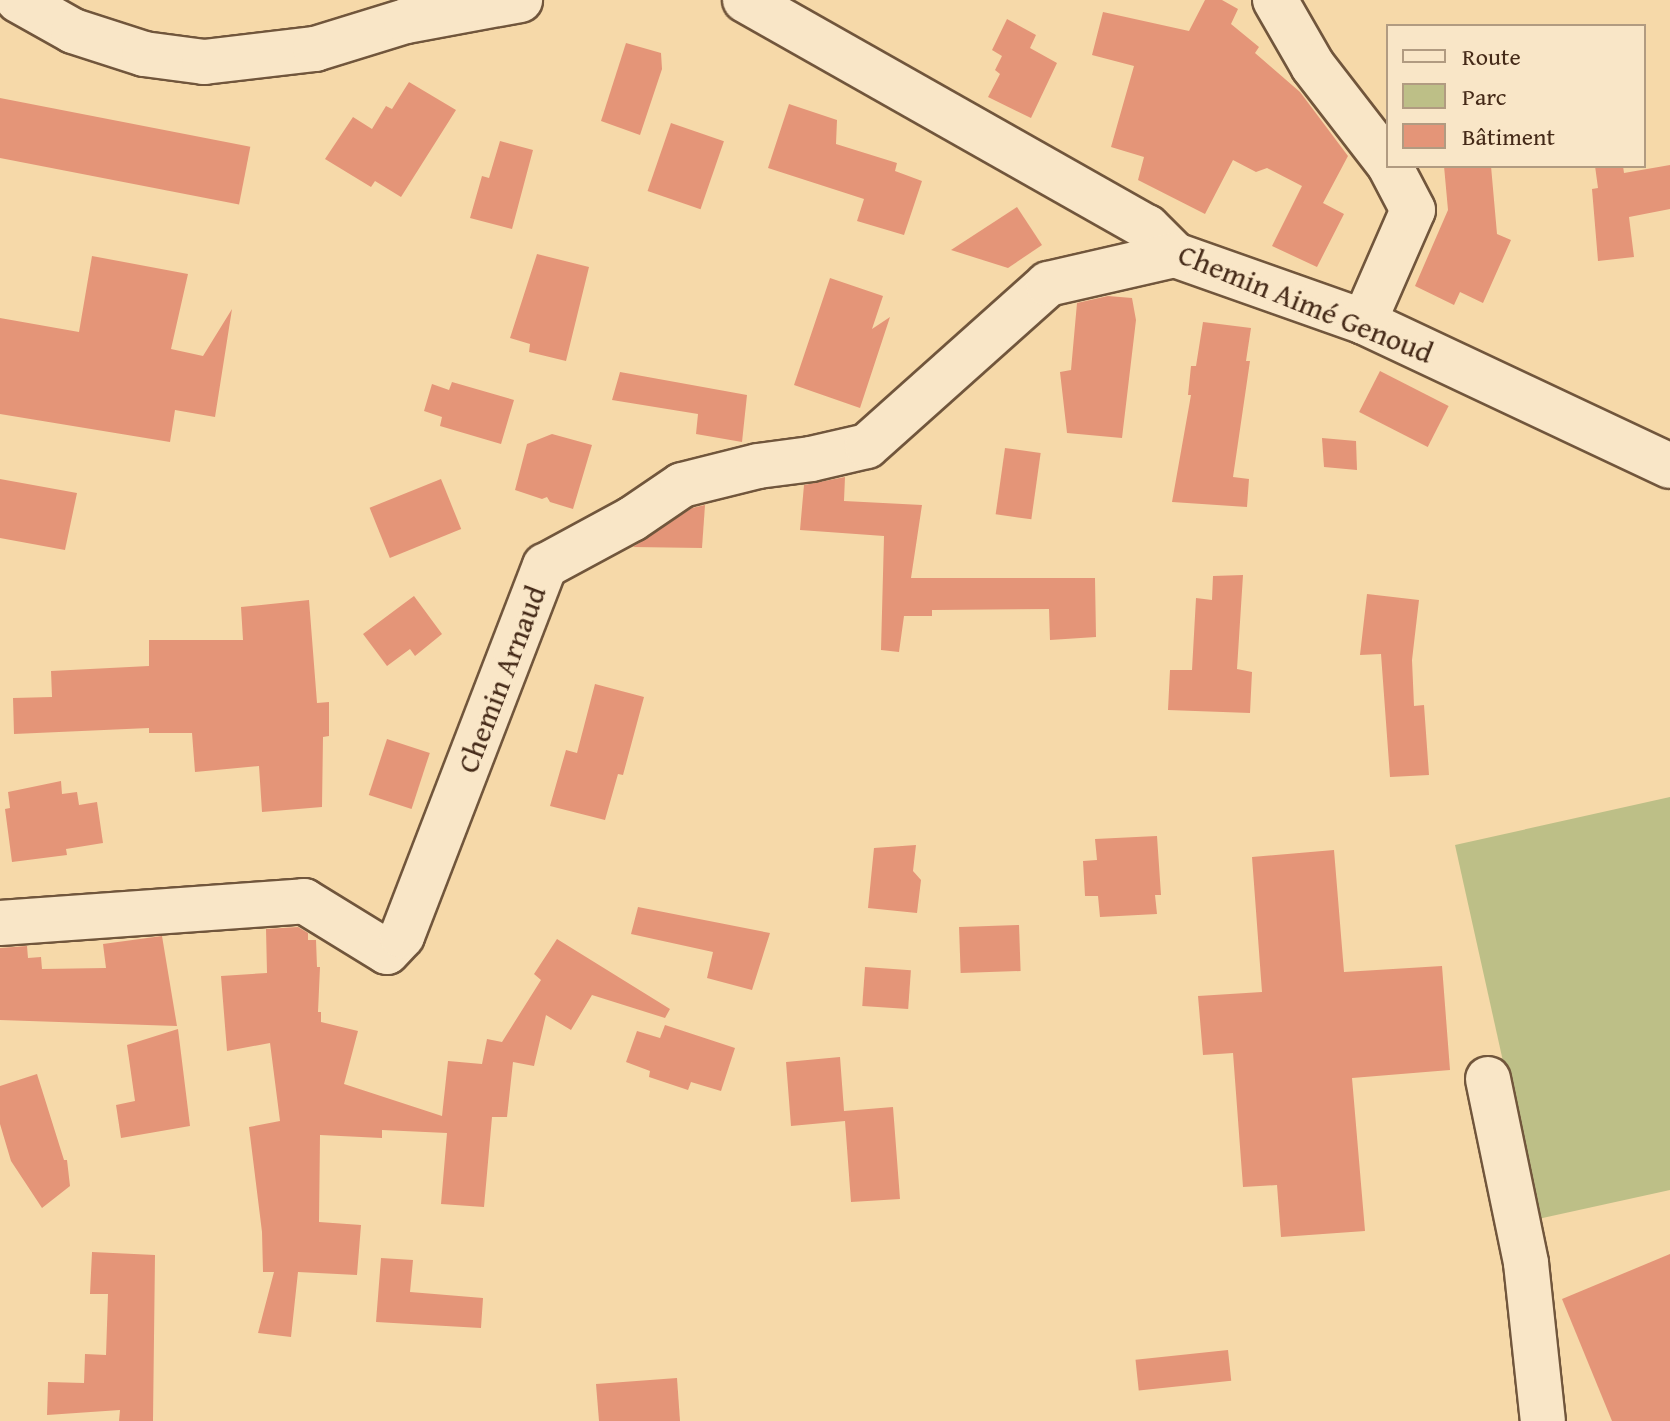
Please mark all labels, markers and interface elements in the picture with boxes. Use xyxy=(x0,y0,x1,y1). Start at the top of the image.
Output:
legend xyxy=(1386,24,1646,168)
text: Route xyxy=(1462,39,1521,74)
text: Parc xyxy=(1462,79,1506,114)
text: Bâtiment xyxy=(1462,119,1555,154)
street label: Chemin Aimé Genoud xyxy=(1173,235,1439,371)
street label: Chemin Arnaud xyxy=(449,580,553,778)

